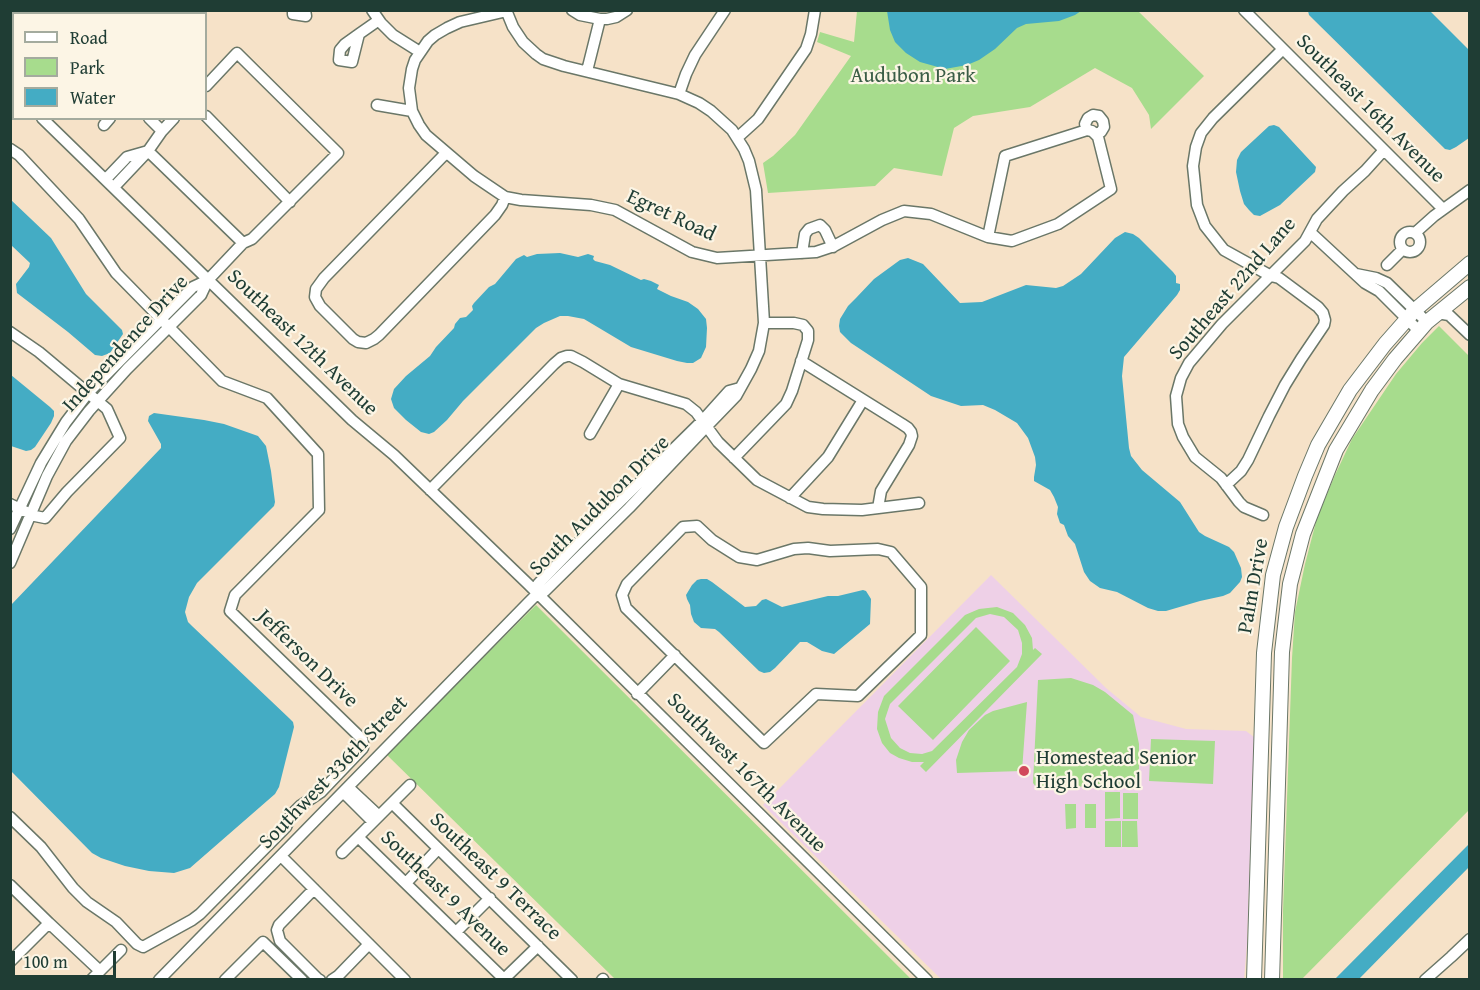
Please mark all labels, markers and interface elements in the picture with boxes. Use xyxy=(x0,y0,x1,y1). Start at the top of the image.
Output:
legend xyxy=(12,12,207,120)
text: Road xyxy=(70,24,108,51)
street label: Southeast 16th Avenue xyxy=(1290,29,1450,189)
text: Park xyxy=(70,54,105,81)
park label: Audubon Park xyxy=(850,64,976,90)
text: Water xyxy=(70,84,115,111)
street label: Egret Road xyxy=(623,184,719,248)
street label: Southeast 22nd Lane xyxy=(1164,212,1302,366)
street label: Southeast 12th Avenue xyxy=(221,264,383,422)
street label: Independence Drive xyxy=(58,270,194,418)
street label: South Audubon Drive xyxy=(525,431,675,581)
street label: Palm Drive xyxy=(1233,537,1275,635)
street label: Jefferson Drive xyxy=(251,604,363,714)
street label: Southwest 167th Avenue xyxy=(661,688,831,858)
street label: Southwest 336th Street xyxy=(254,691,414,855)
place label: Homestead Senior High School xyxy=(1036,746,1196,796)
marker: Homestead Senior High School xyxy=(1017,764,1031,778)
street label: Southeast 9 Terrace xyxy=(424,808,566,946)
street label: Southeast 9 Avenue xyxy=(375,826,515,962)
scale bar xyxy=(15,939,118,977)
text: 100 m xyxy=(23,948,68,975)

